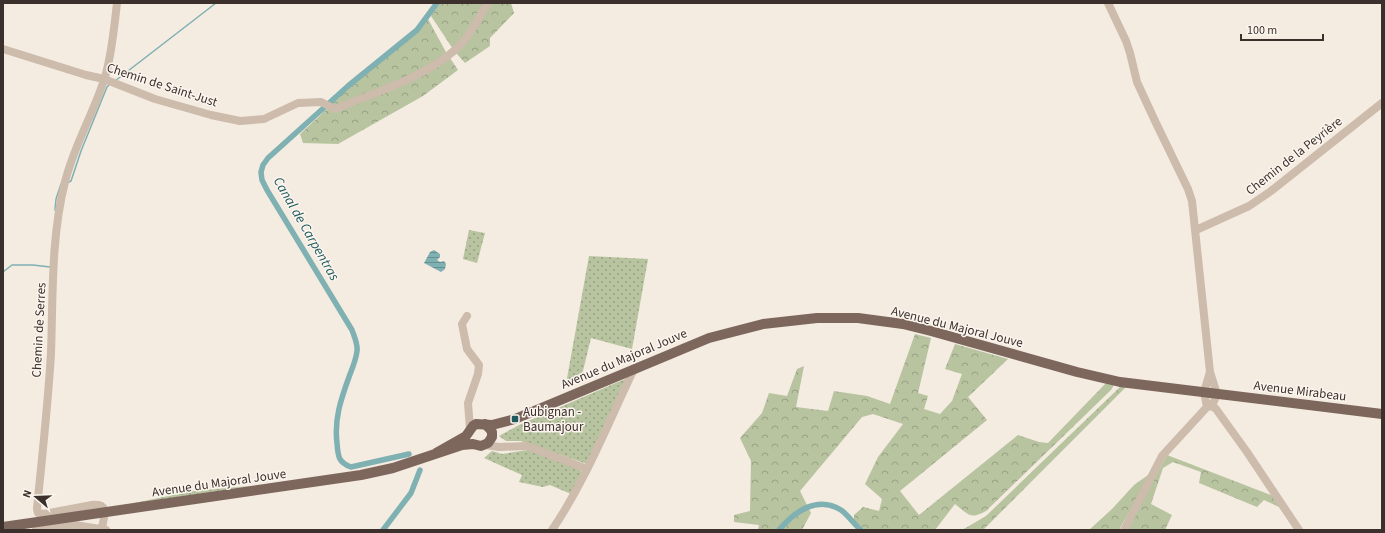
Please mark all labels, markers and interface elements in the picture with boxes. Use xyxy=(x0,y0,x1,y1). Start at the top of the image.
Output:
scale bar xyxy=(1241,16,1323,42)
text: 100 m xyxy=(1247,22,1277,39)
street label: Chemin de Saint-Just xyxy=(104,59,220,112)
street label: Chemin de la Peyrière xyxy=(1242,113,1346,199)
water label: Canal de Carpentras xyxy=(268,173,344,285)
street label: Chemin de Serres xyxy=(28,282,51,378)
street label: Avenue du Majoral Jouve xyxy=(889,302,1025,352)
street label: Avenue du Majoral Jouve xyxy=(558,324,690,394)
street label: Avenue Mirabeau xyxy=(1253,376,1347,406)
place label: Aubignan - Baumajour xyxy=(523,403,584,436)
marker: Aubignan - Baumajour xyxy=(510,414,520,424)
street label: Avenue du Majoral Jouve xyxy=(151,465,287,501)
north arrow xyxy=(16,477,56,517)
text: N xyxy=(19,488,35,500)

